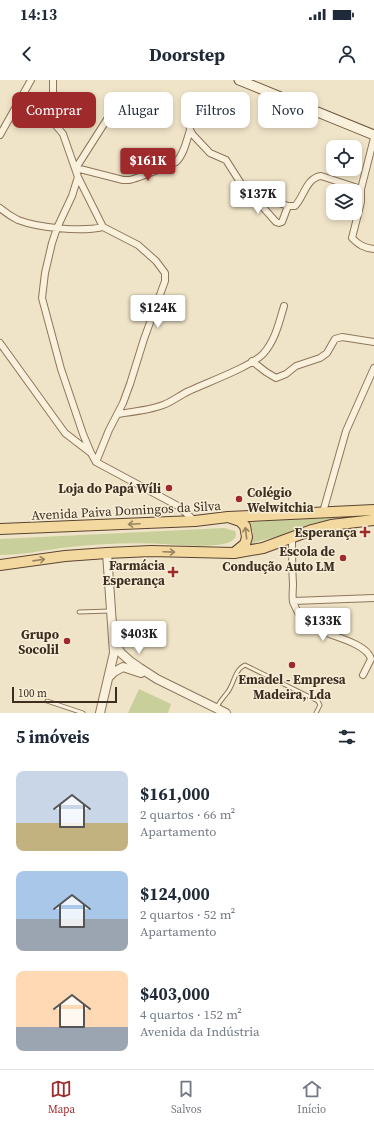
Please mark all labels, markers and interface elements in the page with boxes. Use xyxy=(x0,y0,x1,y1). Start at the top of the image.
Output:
text: 14:13 xyxy=(20,4,57,25)
text: Doorstep xyxy=(149,42,225,67)
icon: back xyxy=(16,43,38,65)
icon: person xyxy=(336,43,358,65)
chip: Comprar xyxy=(12,92,96,128)
chip: Alugar xyxy=(104,92,173,128)
chip: Filtros xyxy=(181,92,250,128)
chip: Novo xyxy=(258,92,318,128)
map controls xyxy=(326,140,362,220)
button: locate xyxy=(326,140,362,176)
pin: $161K xyxy=(120,148,176,182)
text: $161K xyxy=(129,152,167,169)
pin: $137K xyxy=(230,181,286,215)
button: layers xyxy=(326,184,362,220)
text: $137K xyxy=(239,185,277,202)
pin: $124K xyxy=(130,295,186,329)
text: $124K xyxy=(139,299,177,316)
place label: Loja do Papá Wíli xyxy=(58,480,161,497)
marker: Loja do Papá Wíli xyxy=(164,483,174,493)
place label: Colégio Welwitchia xyxy=(247,484,314,516)
marker: Colégio Welwitchia xyxy=(234,494,244,504)
street label: Avenida Paiva Domingos da Silva xyxy=(31,497,222,524)
one-way arrow xyxy=(128,520,141,527)
place label: Esperança xyxy=(295,524,357,541)
one-way arrow xyxy=(242,527,250,540)
marker: Esperança xyxy=(360,527,370,537)
place label: Escola de Condução Auto LM xyxy=(222,543,335,575)
one-way arrow xyxy=(162,548,175,556)
marker: Escola de Condução Auto LM xyxy=(338,553,348,563)
one-way arrow xyxy=(32,556,45,564)
place label: Farmácia Esperança xyxy=(103,557,165,589)
marker: Farmácia Esperança xyxy=(168,567,178,577)
pin: $133K xyxy=(295,608,351,642)
text: $133K xyxy=(304,612,342,629)
pin: $403K xyxy=(111,621,167,655)
text: $403K xyxy=(120,625,158,642)
place label: Grupo Socolil xyxy=(18,626,59,658)
marker: Grupo Socolil xyxy=(62,636,72,646)
marker: Emadel - Empresa Madeira, Lda xyxy=(287,660,297,670)
place label: Emadel - Empresa Madeira, Lda xyxy=(238,671,346,703)
scale bar xyxy=(12,685,117,704)
text: 100 m xyxy=(18,686,47,701)
text: 5 imóveis xyxy=(16,725,90,749)
icon: filters xyxy=(336,726,358,748)
text: $161,000 xyxy=(140,782,210,806)
icon: home xyxy=(48,787,96,835)
text: 2 quartos · 66 m² xyxy=(140,806,235,823)
text: Apartamento xyxy=(140,823,216,840)
text: $124,000 xyxy=(140,882,210,906)
icon: home xyxy=(48,887,96,935)
text: 2 quartos · 52 m² xyxy=(140,906,235,923)
text: Apartamento xyxy=(140,923,216,940)
text: $403,000 xyxy=(140,982,210,1006)
icon: home xyxy=(48,987,96,1035)
text: 4 quartos · 152 m² xyxy=(140,1006,242,1023)
text: Avenida da Indústria xyxy=(140,1023,260,1040)
tab: Mapa xyxy=(48,1078,75,1117)
tab: Salvos xyxy=(171,1078,201,1117)
tab: Início xyxy=(297,1078,326,1117)

